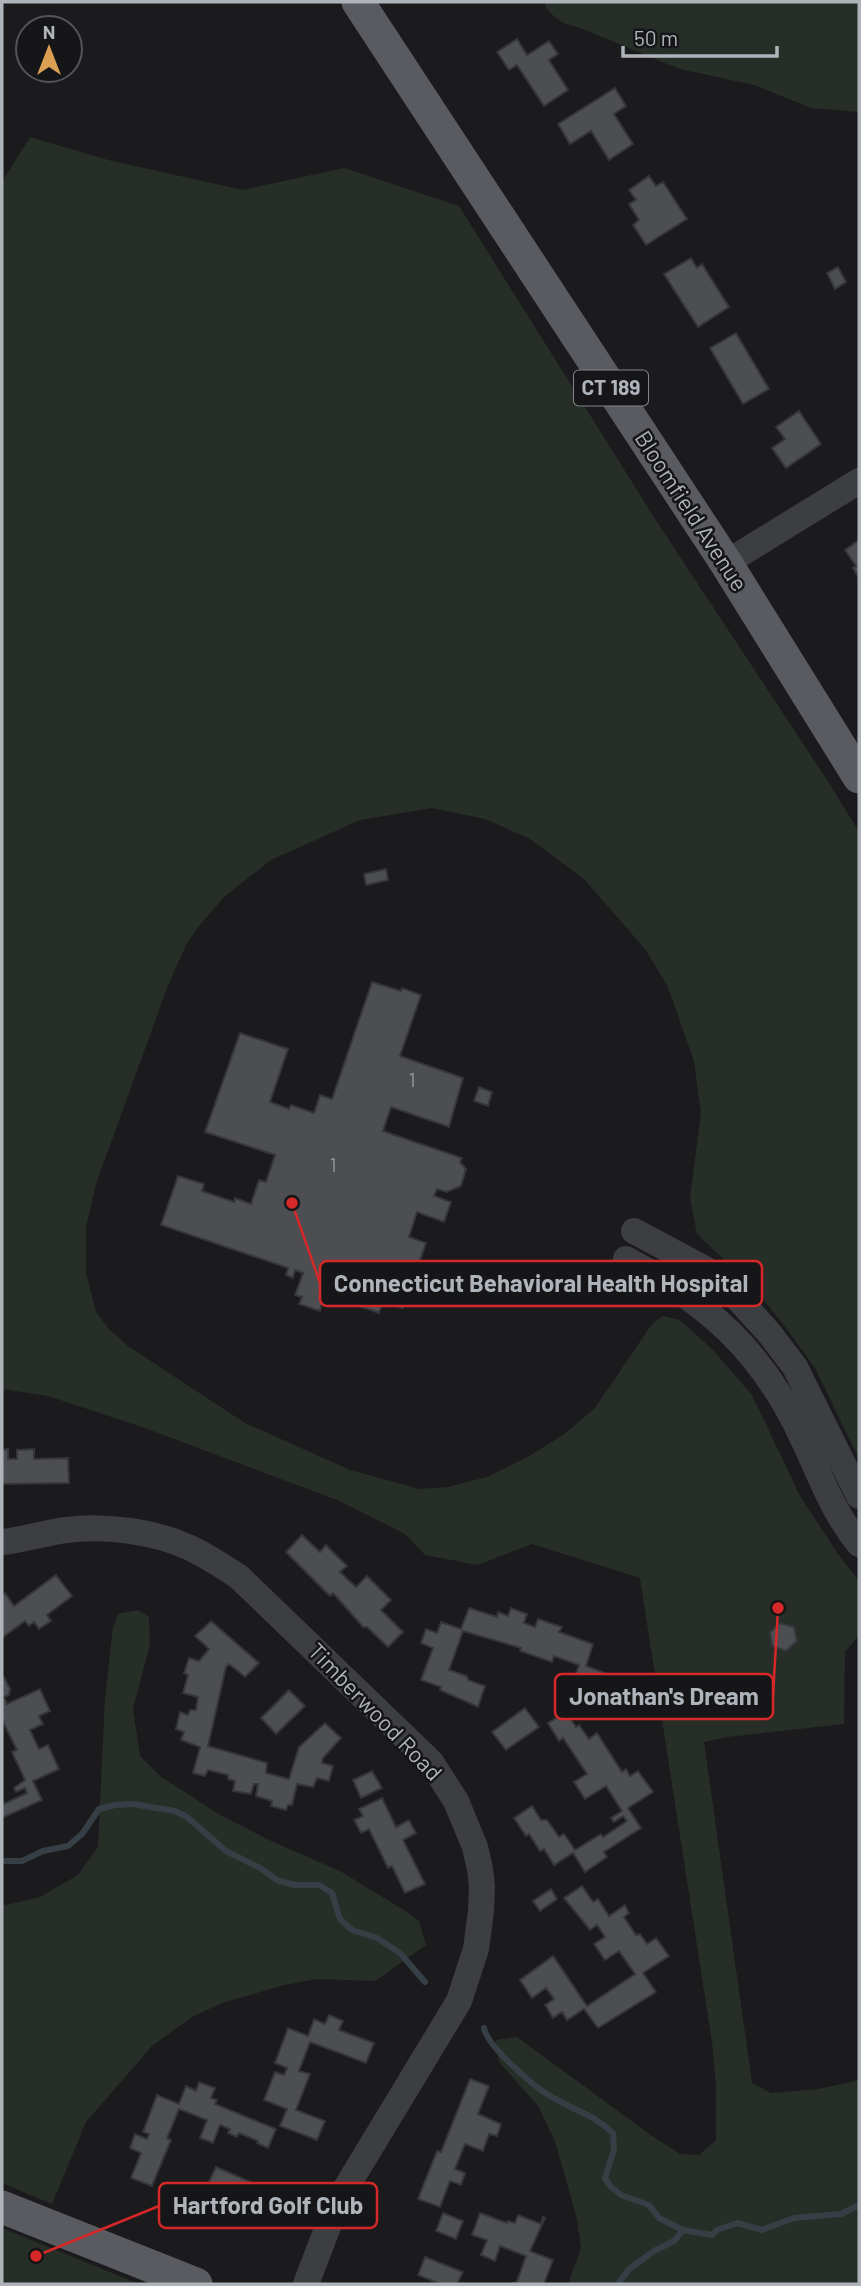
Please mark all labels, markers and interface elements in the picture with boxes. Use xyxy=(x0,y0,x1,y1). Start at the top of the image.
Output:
north arrow xyxy=(14,14,84,84)
scale bar xyxy=(623,14,777,58)
text: N xyxy=(43,20,55,43)
text: 50 m xyxy=(634,25,678,50)
road number: CT 189 xyxy=(574,370,648,406)
street label: Bloomfield Avenue xyxy=(630,425,754,596)
house number: 1 xyxy=(409,1068,415,1091)
house number: 1 xyxy=(330,1153,336,1176)
callout: Connecticut Behavioral Health Hospital xyxy=(320,1261,762,1306)
text: Connecticut Behavioral Health Hospital xyxy=(334,1268,748,1297)
street label: Timberwood Road xyxy=(303,1637,449,1786)
callout: Jonathan's Dream xyxy=(555,1674,773,1719)
text: Jonathan's Dream xyxy=(569,1681,759,1710)
callout: Hartford Golf Club xyxy=(159,2183,377,2228)
text: Hartford Golf Club xyxy=(173,2190,363,2219)

